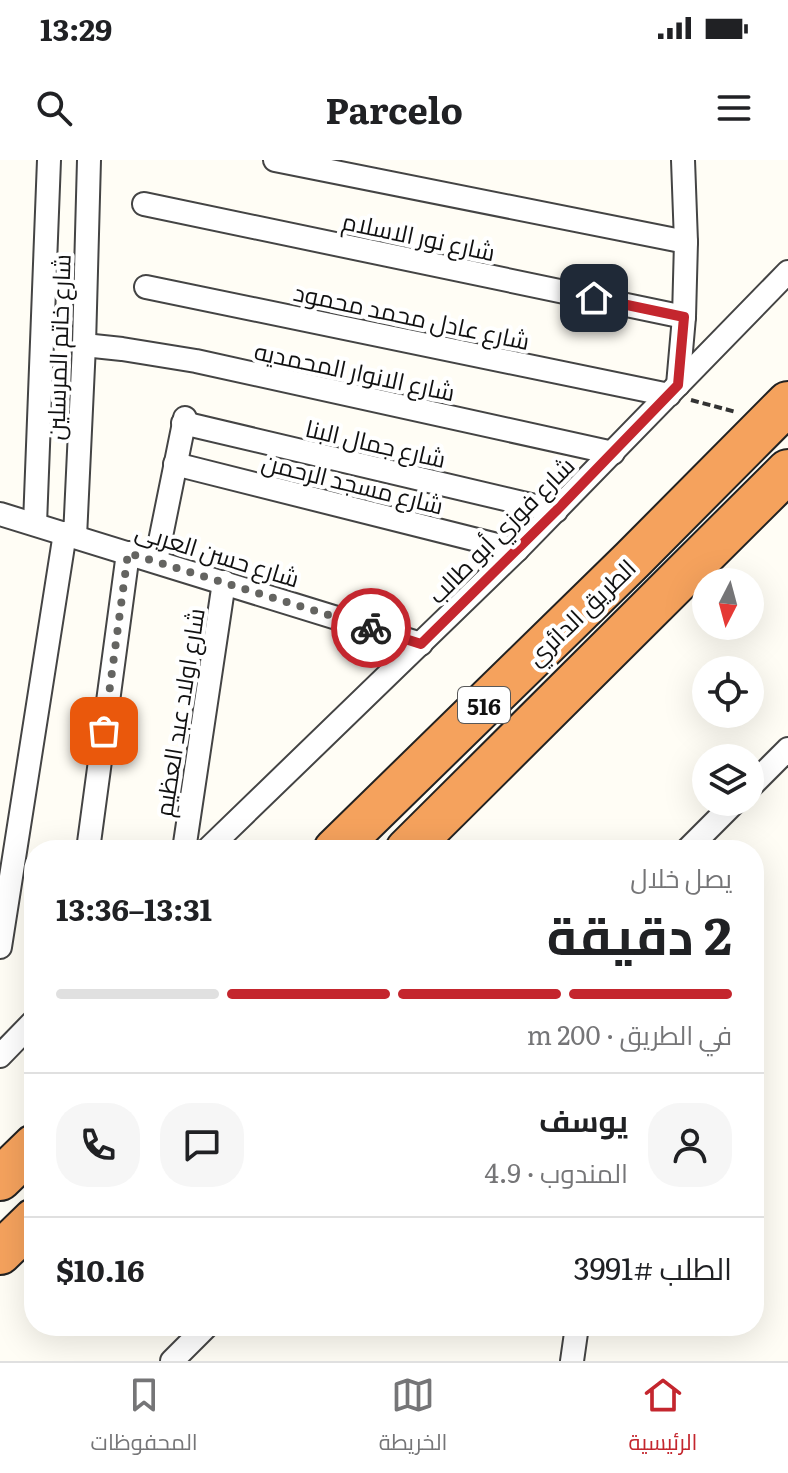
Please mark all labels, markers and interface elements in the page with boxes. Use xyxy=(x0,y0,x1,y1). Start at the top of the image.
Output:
text: 13:29 xyxy=(40,6,112,50)
text: Parcelo xyxy=(325,82,463,135)
icon: search xyxy=(32,86,76,130)
icon: menu xyxy=(712,86,756,130)
street label: شارع نور الاسلام xyxy=(339,202,499,269)
street label: شارع خاتم المرسلين xyxy=(36,253,79,441)
pin xyxy=(560,264,628,332)
street label: شارع عادل محمد محمود xyxy=(291,273,533,358)
icon: home xyxy=(572,276,616,320)
street label: شارع الانوار المحمديه xyxy=(251,332,458,409)
street label: شارع جمال البنا xyxy=(302,409,450,476)
street label: شارع مسجد الرحمن xyxy=(258,443,447,522)
street label: شارع فوزي أبو طالب xyxy=(419,448,583,612)
street label: شارع حسن العربى xyxy=(132,511,304,595)
street label: الطريق الدائري xyxy=(517,550,645,674)
north arrow xyxy=(692,568,764,640)
map controls xyxy=(692,568,764,816)
courier xyxy=(331,588,411,668)
street label: شارع اولاد عبد العظيم xyxy=(144,605,213,819)
icon: bike xyxy=(349,606,393,650)
button: locate xyxy=(692,656,764,728)
road number: 516 xyxy=(458,687,510,723)
pin xyxy=(70,697,138,765)
icon: bag xyxy=(82,709,126,753)
button: layers xyxy=(692,744,764,816)
text: يصل خلال xyxy=(630,857,732,896)
text: 13:31–13:36 xyxy=(56,886,212,930)
text: 2 دقيقة xyxy=(547,894,732,971)
text: في الطريق · 200 m xyxy=(527,1014,732,1053)
text: يوسف xyxy=(539,1097,628,1141)
button: phone xyxy=(56,1103,140,1187)
button: chat xyxy=(160,1103,244,1187)
button: person xyxy=(648,1103,732,1187)
text: المندوب · 4.9 xyxy=(484,1152,628,1191)
text: الطلب #3991 xyxy=(573,1245,732,1289)
text: $10.16 xyxy=(56,1247,145,1291)
tab: المحفوظات xyxy=(91,1373,198,1463)
tab: الخريطة xyxy=(379,1373,447,1463)
tab: الرئيسية xyxy=(628,1373,697,1463)

